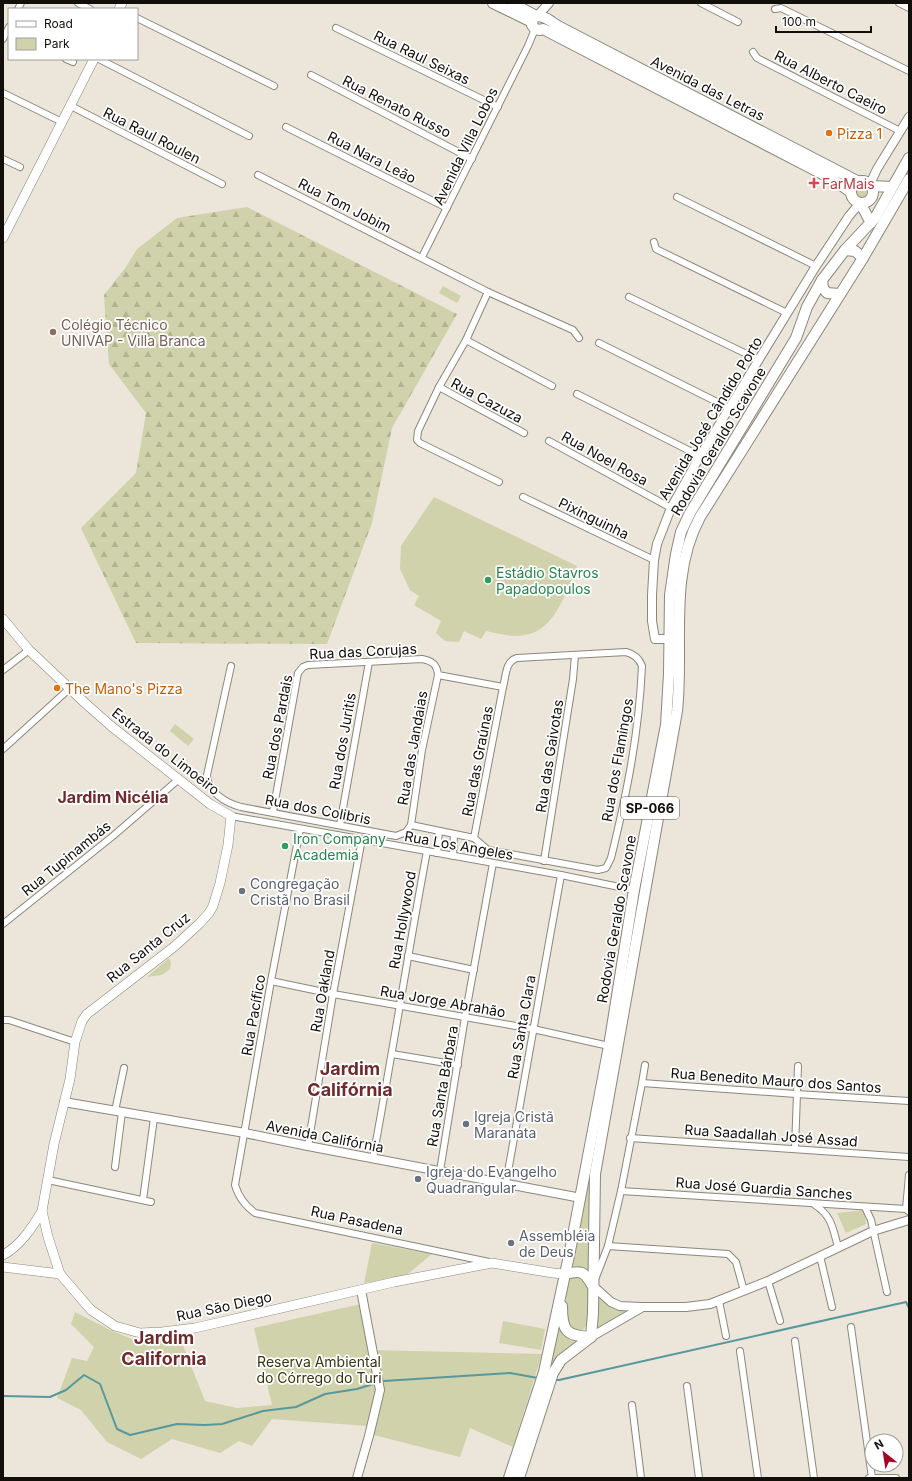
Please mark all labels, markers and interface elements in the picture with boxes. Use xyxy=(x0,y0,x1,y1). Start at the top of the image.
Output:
legend xyxy=(8,8,138,60)
scale bar xyxy=(776,8,871,34)
text: 100 m xyxy=(782,14,816,29)
text: Road xyxy=(44,16,73,31)
street label: Rua Raul Seixas xyxy=(371,26,473,88)
text: Park xyxy=(44,36,70,51)
street label: Rua Alberto Caeiro xyxy=(772,46,890,118)
street label: Avenida das Letras xyxy=(648,52,768,124)
street label: Rua Renato Russo xyxy=(340,71,454,141)
street label: Avenida Villa Lobos xyxy=(429,84,501,208)
street label: Rua Raul Roulen xyxy=(101,103,203,167)
place label: Pizza 1 xyxy=(837,125,882,142)
street label: Rua Nara Leão xyxy=(325,127,419,187)
marker: Pizza 1 xyxy=(824,128,834,138)
street label: Rua Tom Jobim xyxy=(296,174,394,236)
place label: FarMais xyxy=(822,175,875,192)
marker: FarMais xyxy=(809,178,819,188)
place label: Colégio Técnico UNIVAP - Villa Branca xyxy=(61,316,206,349)
marker: Colégio Técnico UNIVAP - Villa Branca xyxy=(48,327,58,337)
street label: Avenida José Cândido Porto xyxy=(655,333,765,503)
street label: Rodovia Geraldo Scavone xyxy=(667,364,769,518)
street label: Rua Cazuza xyxy=(448,374,526,426)
street label: Rua Noel Rosa xyxy=(559,427,651,489)
street label: Pixinguinha xyxy=(556,494,632,542)
place label: Estádio Stavros Papadopoulos xyxy=(496,564,599,597)
marker: Estádio Stavros Papadopoulos xyxy=(483,575,493,585)
street label: Rua das Corujas xyxy=(309,640,417,662)
street label: Rua dos Pardais xyxy=(259,673,295,781)
place label: The Mano's Pizza xyxy=(65,680,183,697)
marker: The Mano's Pizza xyxy=(52,683,62,693)
street label: Rua das Jandaias xyxy=(394,689,430,807)
street label: Rua dos Juritis xyxy=(325,691,359,791)
street label: Rua dos Flamingos xyxy=(598,697,636,823)
street label: Rua das Gaivotas xyxy=(532,698,566,814)
street label: Estrada do Limoeiro xyxy=(109,704,223,798)
street label: Rua das Graúnas xyxy=(458,704,496,818)
district label: Jardim Nicélia xyxy=(57,787,169,807)
street label: Rua dos Colibris xyxy=(264,790,372,828)
road number: SP-066 xyxy=(621,797,679,819)
street label: Rua Tupinambás xyxy=(18,817,114,899)
street label: Rua Los Angeles xyxy=(403,827,515,863)
place label: Iron Company Academia xyxy=(293,830,386,863)
street label: Rodovia Geraldo Scavone xyxy=(593,834,639,1004)
marker: Iron Company Academia xyxy=(280,841,290,851)
street label: Rua Hollywood xyxy=(385,870,419,970)
place label: Congregação Cristã no Brasil xyxy=(250,875,350,908)
marker: Congregação Cristã no Brasil xyxy=(237,886,247,896)
street label: Rua Santa Cruz xyxy=(103,908,193,986)
street label: Rua Oakland xyxy=(306,948,338,1034)
street label: Rua Pacífico xyxy=(237,973,269,1057)
street label: Rua Santa Clara xyxy=(503,974,539,1080)
street label: Rua Jorge Abrahão xyxy=(379,982,507,1020)
street label: Rua Santa Bárbara xyxy=(423,1024,461,1148)
district label: Jardim Califórnia xyxy=(307,1058,393,1100)
street label: Rua Benedito Mauro dos Santos xyxy=(670,1064,882,1096)
place label: Igreja Cristã Maranata xyxy=(474,1108,554,1141)
street label: Avenida Califórnia xyxy=(265,1116,385,1156)
marker: Igreja Cristã Maranata xyxy=(461,1119,471,1129)
street label: Rua Saadallah José Assad xyxy=(684,1120,858,1150)
place label: Igreja do Evangelho Quadrangular xyxy=(426,1163,557,1196)
street label: Rua José Guardia Sanches xyxy=(675,1173,853,1203)
marker: Igreja do Evangelho Quadrangular xyxy=(413,1174,423,1184)
street label: Rua Pasadena xyxy=(309,1202,405,1238)
place label: Assembléia de Deus xyxy=(519,1227,595,1260)
marker: Assembléia de Deus xyxy=(506,1238,516,1248)
street label: Rua São Diego xyxy=(175,1288,273,1324)
district label: Jardim California xyxy=(121,1327,207,1369)
park label: Reserva Ambiental do Córrego do Turi xyxy=(256,1353,382,1386)
north arrow xyxy=(864,1433,904,1473)
text: N xyxy=(872,1436,886,1452)

